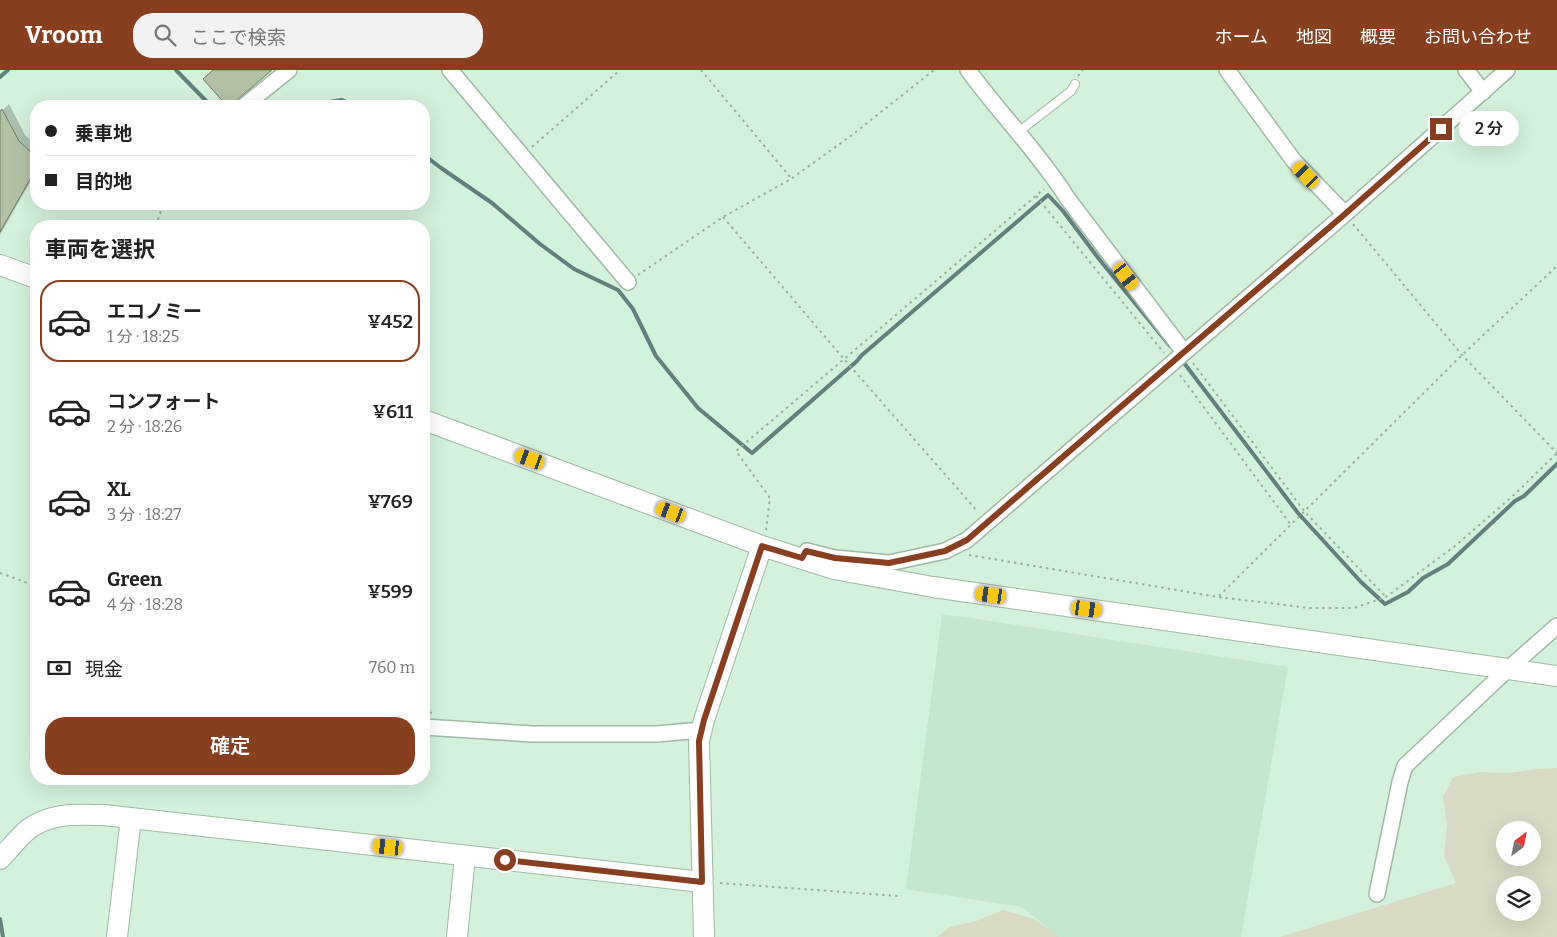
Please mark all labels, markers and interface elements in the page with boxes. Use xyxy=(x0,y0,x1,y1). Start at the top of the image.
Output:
search box xyxy=(133,13,483,58)
text: Vroom xyxy=(25,21,103,49)
icon: search xyxy=(151,21,179,49)
text: ここで検索 xyxy=(191,26,286,49)
text: ホーム xyxy=(1215,26,1268,48)
text: 地図 xyxy=(1296,26,1332,48)
text: 概要 xyxy=(1360,26,1396,48)
text: お問い合わせ xyxy=(1424,26,1532,48)
callout: 2 分 xyxy=(1458,112,1518,146)
route end xyxy=(1430,118,1452,140)
text: 2 分 xyxy=(1475,119,1503,138)
text: 乗車地 xyxy=(75,122,132,145)
car xyxy=(1290,159,1321,191)
text: 目的地 xyxy=(75,170,132,193)
text: 車両を選択 xyxy=(45,236,155,263)
car xyxy=(1110,260,1141,292)
icon: car xyxy=(47,299,92,344)
text: エコノミー xyxy=(107,300,202,323)
text: ¥452 xyxy=(368,310,413,333)
text: 1 分 · 18:25 xyxy=(107,327,179,346)
icon: car xyxy=(47,389,92,434)
text: コンフォート xyxy=(107,390,220,413)
text: ¥611 xyxy=(373,400,413,423)
text: 2 分 · 18:26 xyxy=(107,417,182,436)
car xyxy=(513,447,546,471)
text: XL xyxy=(107,478,131,501)
icon: car xyxy=(47,479,92,524)
text: ¥769 xyxy=(368,490,413,513)
car xyxy=(654,500,687,524)
text: 3 分 · 18:27 xyxy=(107,505,181,524)
text: Green xyxy=(107,568,162,591)
icon: car xyxy=(47,569,92,614)
text: ¥599 xyxy=(367,580,413,603)
car xyxy=(975,585,1006,605)
text: 4 分 · 18:28 xyxy=(107,595,183,614)
car xyxy=(1071,599,1102,619)
icon: cash xyxy=(45,654,73,682)
text: 現金 xyxy=(85,658,123,681)
text: 760 m xyxy=(369,658,415,677)
button: 確定 xyxy=(45,717,415,775)
north arrow xyxy=(1496,821,1541,866)
map controls xyxy=(1496,821,1541,921)
car xyxy=(372,838,403,856)
route start xyxy=(494,849,516,871)
button: layers xyxy=(1496,876,1541,921)

